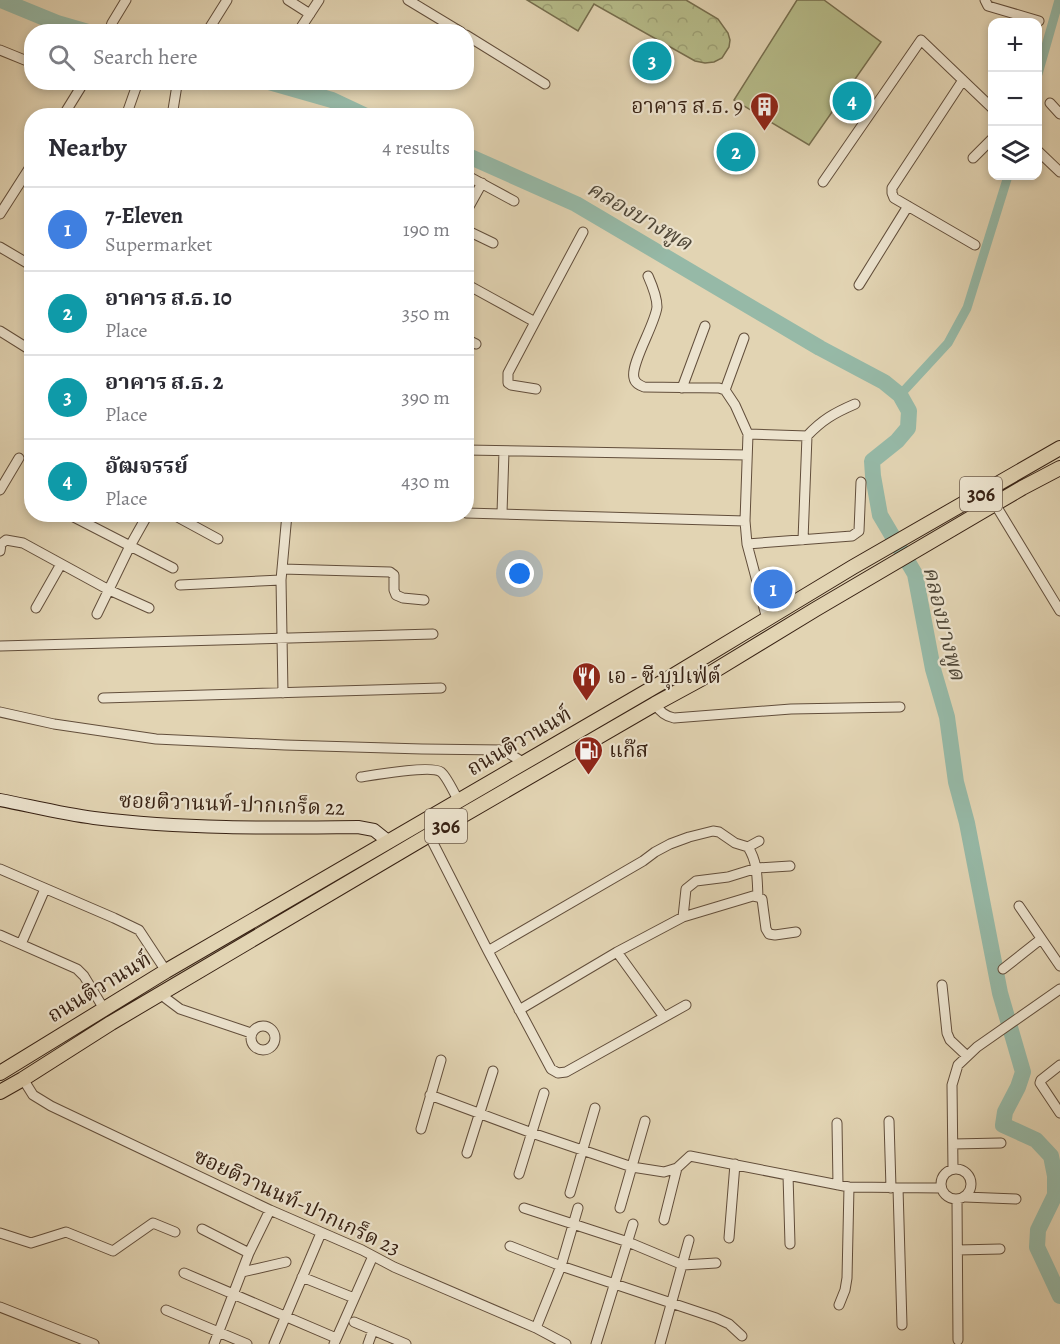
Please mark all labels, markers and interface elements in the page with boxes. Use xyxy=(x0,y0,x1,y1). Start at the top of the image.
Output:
map controls xyxy=(988,18,1042,180)
button: + xyxy=(988,18,1042,72)
search box xyxy=(24,24,474,90)
pin: 3 xyxy=(632,38,672,84)
icon: search xyxy=(45,41,78,74)
text: Search here xyxy=(93,42,198,72)
button: − xyxy=(988,72,1042,126)
pin: 4 xyxy=(832,78,872,124)
building icon: อาคาร ส.ธ. 9 xyxy=(748,90,780,132)
place label: อาคาร ส.ธ. 9 xyxy=(631,92,743,120)
button: layers xyxy=(988,126,1042,180)
text: Nearby xyxy=(48,130,127,165)
pin: 2 xyxy=(716,130,756,174)
text: 4 results xyxy=(382,134,450,161)
water label: คลองบางพูด xyxy=(582,174,698,258)
text: 7-Eleven xyxy=(105,201,183,231)
text: 1 xyxy=(64,216,71,243)
text: 190 m xyxy=(403,216,450,243)
text: Supermarket xyxy=(105,231,212,258)
text: อาคาร ส.ธ. 10 xyxy=(105,283,232,313)
text: 2 xyxy=(63,300,72,327)
text: 350 m xyxy=(402,300,450,327)
text: Place xyxy=(105,317,147,344)
text: อาคาร ส.ธ. 2 xyxy=(105,367,224,397)
text: 3 xyxy=(63,384,72,411)
text: 390 m xyxy=(401,384,450,411)
text: Place xyxy=(105,401,147,428)
text: อัฒจรรย์ xyxy=(105,451,188,481)
text: 4 xyxy=(63,468,72,495)
text: 430 m xyxy=(401,468,450,495)
road number: 306 xyxy=(960,477,1002,511)
text: Place xyxy=(105,485,147,512)
your location xyxy=(505,559,534,588)
water label: คลองบางพูด xyxy=(915,563,973,684)
pin: 1 xyxy=(754,566,792,612)
restaurant icon: เอ - ซี บุปเฟ่ต์ xyxy=(570,660,602,702)
place label: เอ - ซี บุปเฟ่ต์ xyxy=(607,662,721,690)
street label: ถนนติวานนท์ xyxy=(462,700,576,782)
fuel station icon: แก๊ส xyxy=(572,734,604,776)
place label: แก๊ส xyxy=(609,736,649,764)
street label: ซอยติวานนท์-ปากเกร็ด 22 xyxy=(119,786,345,822)
road number: 306 xyxy=(425,809,467,843)
street label: ถนนติวานนท์ xyxy=(42,945,156,1029)
street label: ซอยติวานนท์-ปากเกร็ด 23 xyxy=(189,1142,405,1262)

